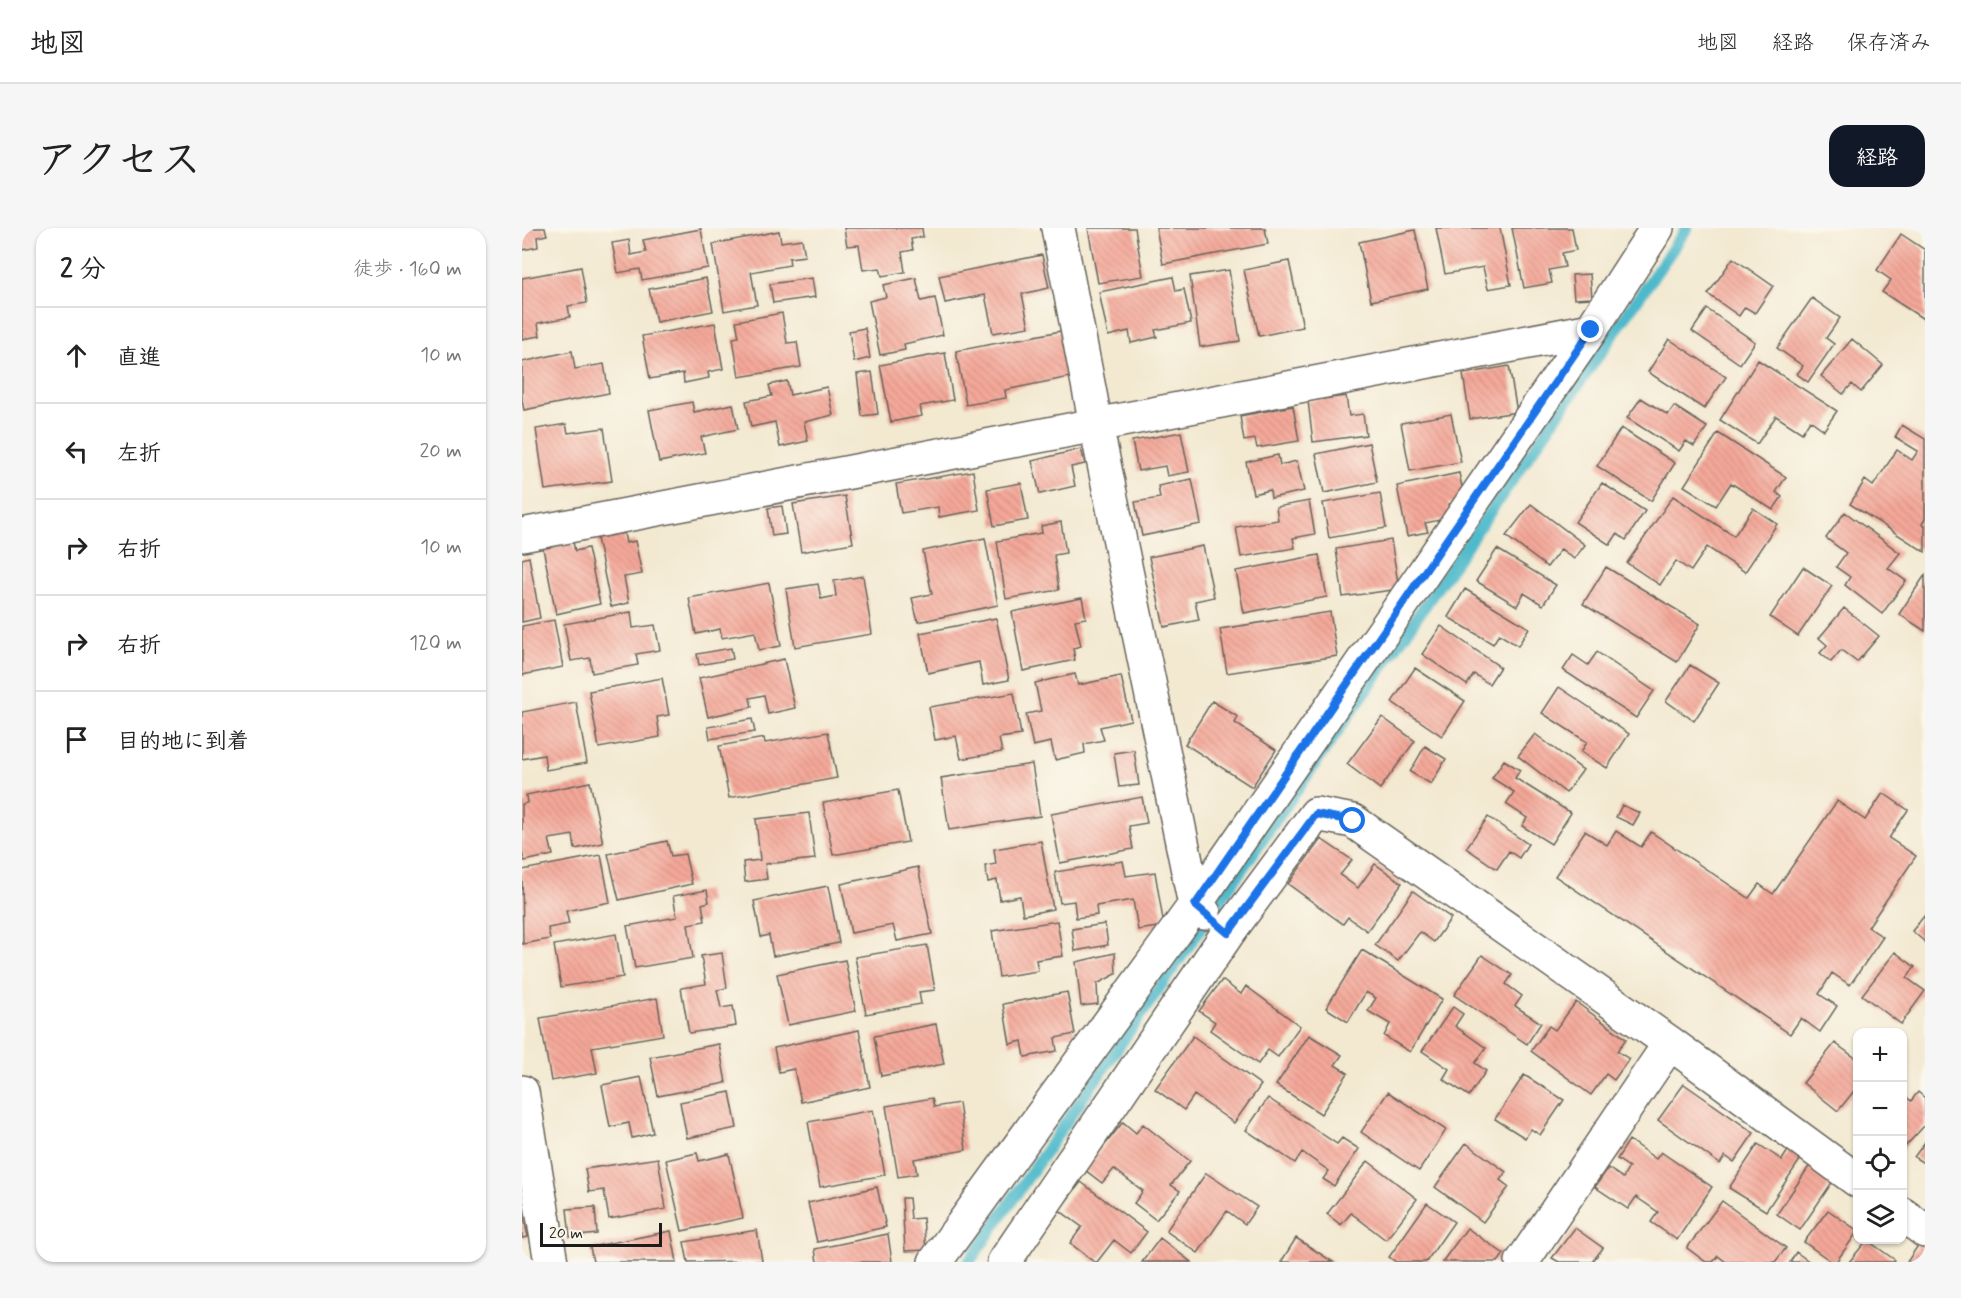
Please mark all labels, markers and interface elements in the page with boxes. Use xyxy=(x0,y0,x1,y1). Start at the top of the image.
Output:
text: 地図 xyxy=(30,26,86,63)
text: 地図 xyxy=(1697,29,1739,57)
text: 経路 xyxy=(1772,29,1814,57)
text: 保存済み xyxy=(1847,29,1931,57)
button: 経路 xyxy=(1829,125,1925,187)
text: アクセス xyxy=(36,134,201,189)
text: 2 分 xyxy=(60,253,106,287)
text: 徒歩 · 160 m xyxy=(353,256,462,283)
route end xyxy=(1577,316,1603,342)
icon: ahead xyxy=(60,339,93,372)
text: 10 m xyxy=(420,342,462,369)
text: 直進 xyxy=(117,344,161,372)
icon: left xyxy=(60,435,93,468)
text: 20 m xyxy=(419,438,462,465)
text: 左折 xyxy=(117,440,161,468)
icon: right xyxy=(60,531,93,564)
text: 10 m xyxy=(420,534,462,561)
text: 右折 xyxy=(117,536,161,564)
icon: right xyxy=(60,627,93,660)
text: 120 m xyxy=(409,630,462,657)
text: 右折 xyxy=(117,632,161,660)
icon: arrive xyxy=(60,723,93,756)
text: 目的地に到着 xyxy=(117,728,249,756)
route start xyxy=(1339,807,1365,833)
map controls xyxy=(1853,1028,1907,1244)
button: + xyxy=(1853,1028,1907,1082)
button: − xyxy=(1853,1082,1907,1136)
button: locate xyxy=(1853,1136,1907,1190)
button: layers xyxy=(1853,1190,1907,1244)
scale bar xyxy=(540,1220,662,1248)
text: 20 m xyxy=(549,1223,583,1244)

